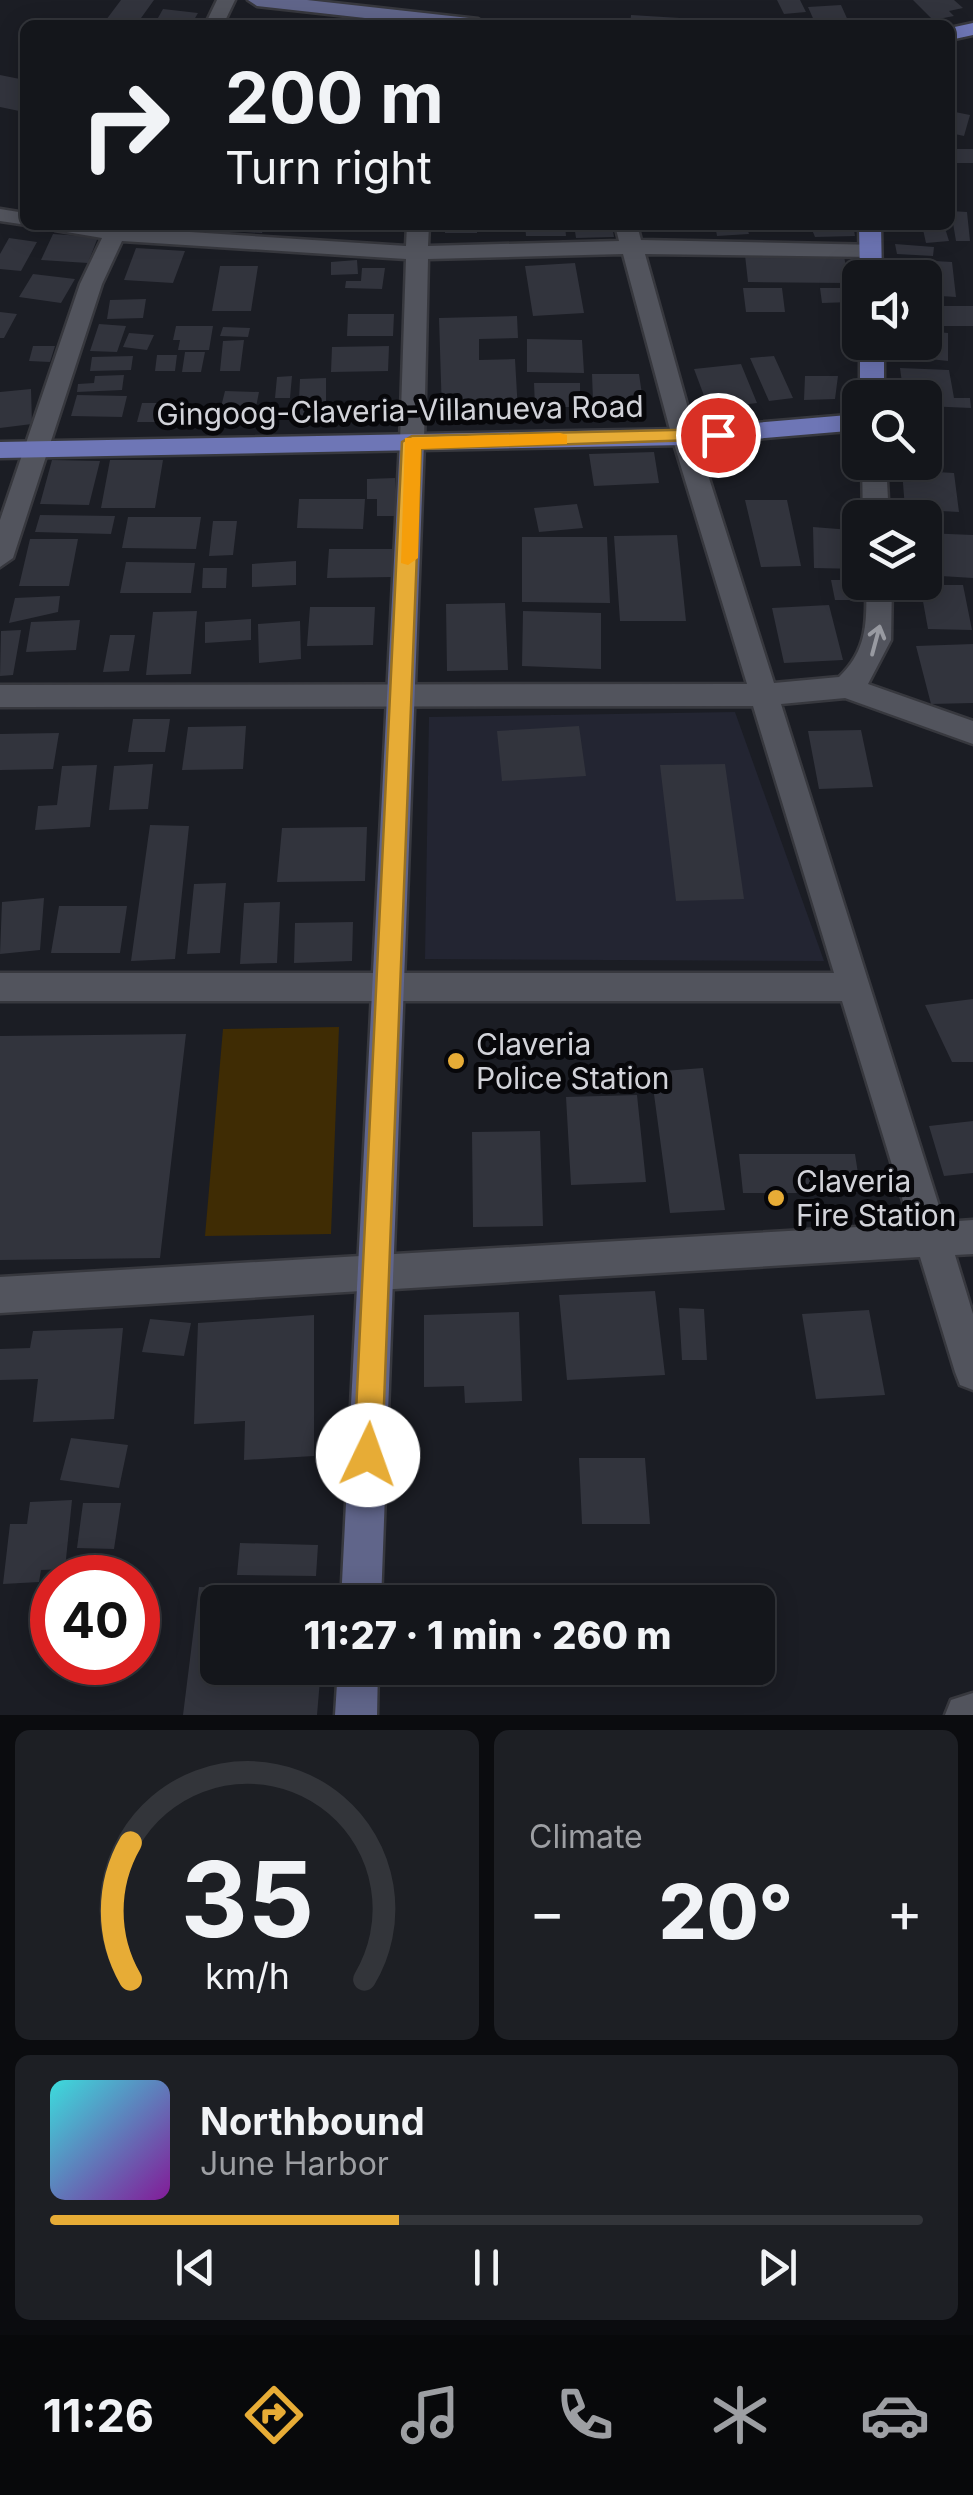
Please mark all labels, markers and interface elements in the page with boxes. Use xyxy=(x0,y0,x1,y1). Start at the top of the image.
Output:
text: 200 m xyxy=(225,55,444,140)
icon: right xyxy=(60,60,190,190)
text: Turn right xyxy=(225,140,432,195)
map controls xyxy=(842,260,942,600)
button: sound xyxy=(842,260,942,360)
button: search xyxy=(842,380,942,480)
street label: Gingoog-Claveria-Villanueva Road xyxy=(156,388,644,432)
pin xyxy=(676,393,761,478)
icon: arrive xyxy=(691,408,746,463)
button: layers xyxy=(842,500,942,600)
one-way arrow xyxy=(868,625,887,657)
place label: Claveria Police Station xyxy=(476,1026,669,1096)
marker: Claveria Police Station xyxy=(445,1050,467,1072)
place label: Claveria Fire Station xyxy=(796,1163,957,1233)
marker: Claveria Fire Station xyxy=(765,1187,787,1209)
position arrow xyxy=(316,1403,420,1507)
speed limit sign: 40 xyxy=(30,1555,160,1685)
text: 11:27 · 1 min · 260 m xyxy=(304,1612,672,1658)
text: Climate xyxy=(529,1817,643,1856)
text: 35 xyxy=(180,1836,314,1962)
text: 20° xyxy=(659,1866,793,1957)
text: − xyxy=(529,1879,565,1945)
text: + xyxy=(887,1879,923,1945)
text: km/h xyxy=(205,1954,289,1998)
text: Northbound xyxy=(200,2098,425,2144)
text: June Harbor xyxy=(200,2144,389,2183)
icon: previous xyxy=(168,2240,223,2295)
icon: pause xyxy=(459,2240,514,2295)
icon: next xyxy=(750,2240,805,2295)
icon: directions xyxy=(239,2380,309,2450)
icon: music xyxy=(395,2380,465,2450)
icon: phone xyxy=(550,2380,620,2450)
icon: climate xyxy=(705,2380,775,2450)
icon: car xyxy=(860,2380,930,2450)
text: 11:26 xyxy=(43,2388,154,2443)

